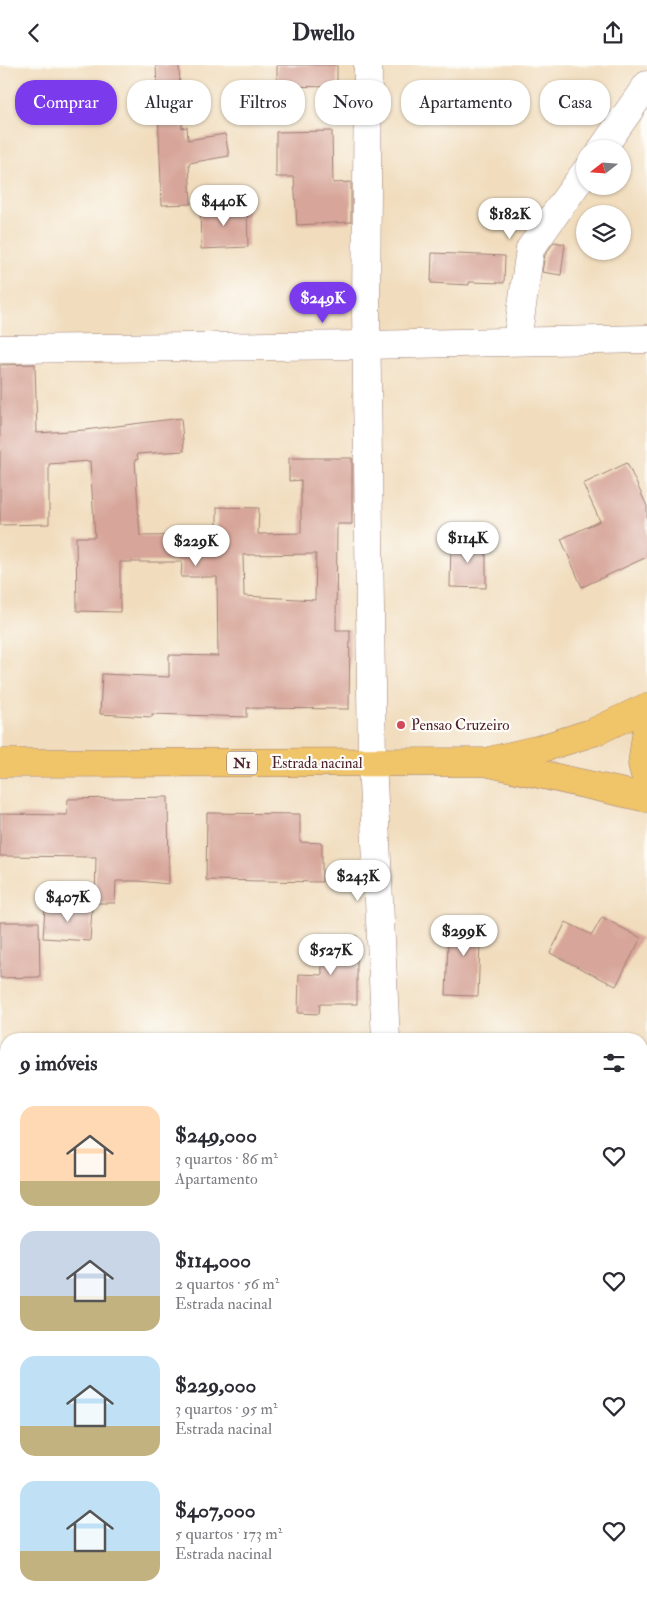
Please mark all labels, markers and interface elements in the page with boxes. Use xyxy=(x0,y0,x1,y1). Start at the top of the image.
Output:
icon: back xyxy=(20,19,48,47)
text: Dwello xyxy=(292,19,355,47)
icon: share xyxy=(599,19,627,47)
chip: Comprar xyxy=(15,80,117,125)
chip: Alugar xyxy=(127,80,211,125)
chip: Filtros xyxy=(221,80,305,125)
chip: Novo xyxy=(315,80,391,125)
chip: Apartamento xyxy=(401,80,530,125)
chip: Casa xyxy=(540,80,610,125)
north arrow xyxy=(576,140,631,195)
map controls xyxy=(576,140,631,260)
pin: $440K xyxy=(189,185,259,227)
text: $440K xyxy=(201,191,247,211)
pin: $182K xyxy=(475,197,545,240)
text: $182K xyxy=(489,204,531,224)
button: layers xyxy=(576,205,631,260)
pin: $249K xyxy=(288,281,358,324)
text: $249K xyxy=(300,288,346,308)
pin: $114K xyxy=(433,521,503,564)
pin: $229K xyxy=(161,525,231,567)
text: $114K xyxy=(448,528,488,548)
text: $229K xyxy=(174,531,218,551)
place label: Pensao Cruzeiro xyxy=(411,716,510,735)
marker: Pensao Cruzeiro xyxy=(395,719,407,731)
road number: N1 xyxy=(227,751,257,775)
street label: Estrada nacinal xyxy=(272,754,363,773)
pin: $243K xyxy=(323,859,393,902)
text: $243K xyxy=(336,866,380,886)
pin: $407K xyxy=(33,881,103,923)
text: $407K xyxy=(46,887,90,907)
pin: $299K xyxy=(429,915,499,957)
text: $299K xyxy=(442,921,486,941)
pin: $527K xyxy=(296,933,366,976)
text: $527K xyxy=(310,940,352,960)
icon: filters xyxy=(600,1049,628,1077)
text: 9 imóveis xyxy=(20,1050,97,1077)
text: $249,000 xyxy=(175,1122,257,1149)
icon: home xyxy=(60,1126,120,1186)
icon: heart xyxy=(600,1142,628,1170)
text: 3 quartos · 86 m² xyxy=(175,1149,278,1169)
text: Apartamento xyxy=(175,1169,258,1189)
text: $114,000 xyxy=(175,1247,251,1274)
icon: home xyxy=(60,1251,120,1311)
icon: heart xyxy=(600,1267,628,1295)
text: 2 quartos · 56 m² xyxy=(175,1274,279,1294)
text: Estrada nacinal xyxy=(175,1294,272,1314)
text: $229,000 xyxy=(175,1372,256,1399)
icon: home xyxy=(60,1376,120,1436)
icon: heart xyxy=(600,1392,628,1420)
text: 3 quartos · 95 m² xyxy=(175,1399,277,1419)
text: Estrada nacinal xyxy=(175,1419,272,1439)
text: $407,000 xyxy=(175,1497,256,1524)
icon: home xyxy=(60,1501,120,1561)
icon: heart xyxy=(600,1517,628,1545)
text: 5 quartos · 173 m² xyxy=(175,1524,282,1544)
text: Estrada nacinal xyxy=(175,1544,272,1564)

